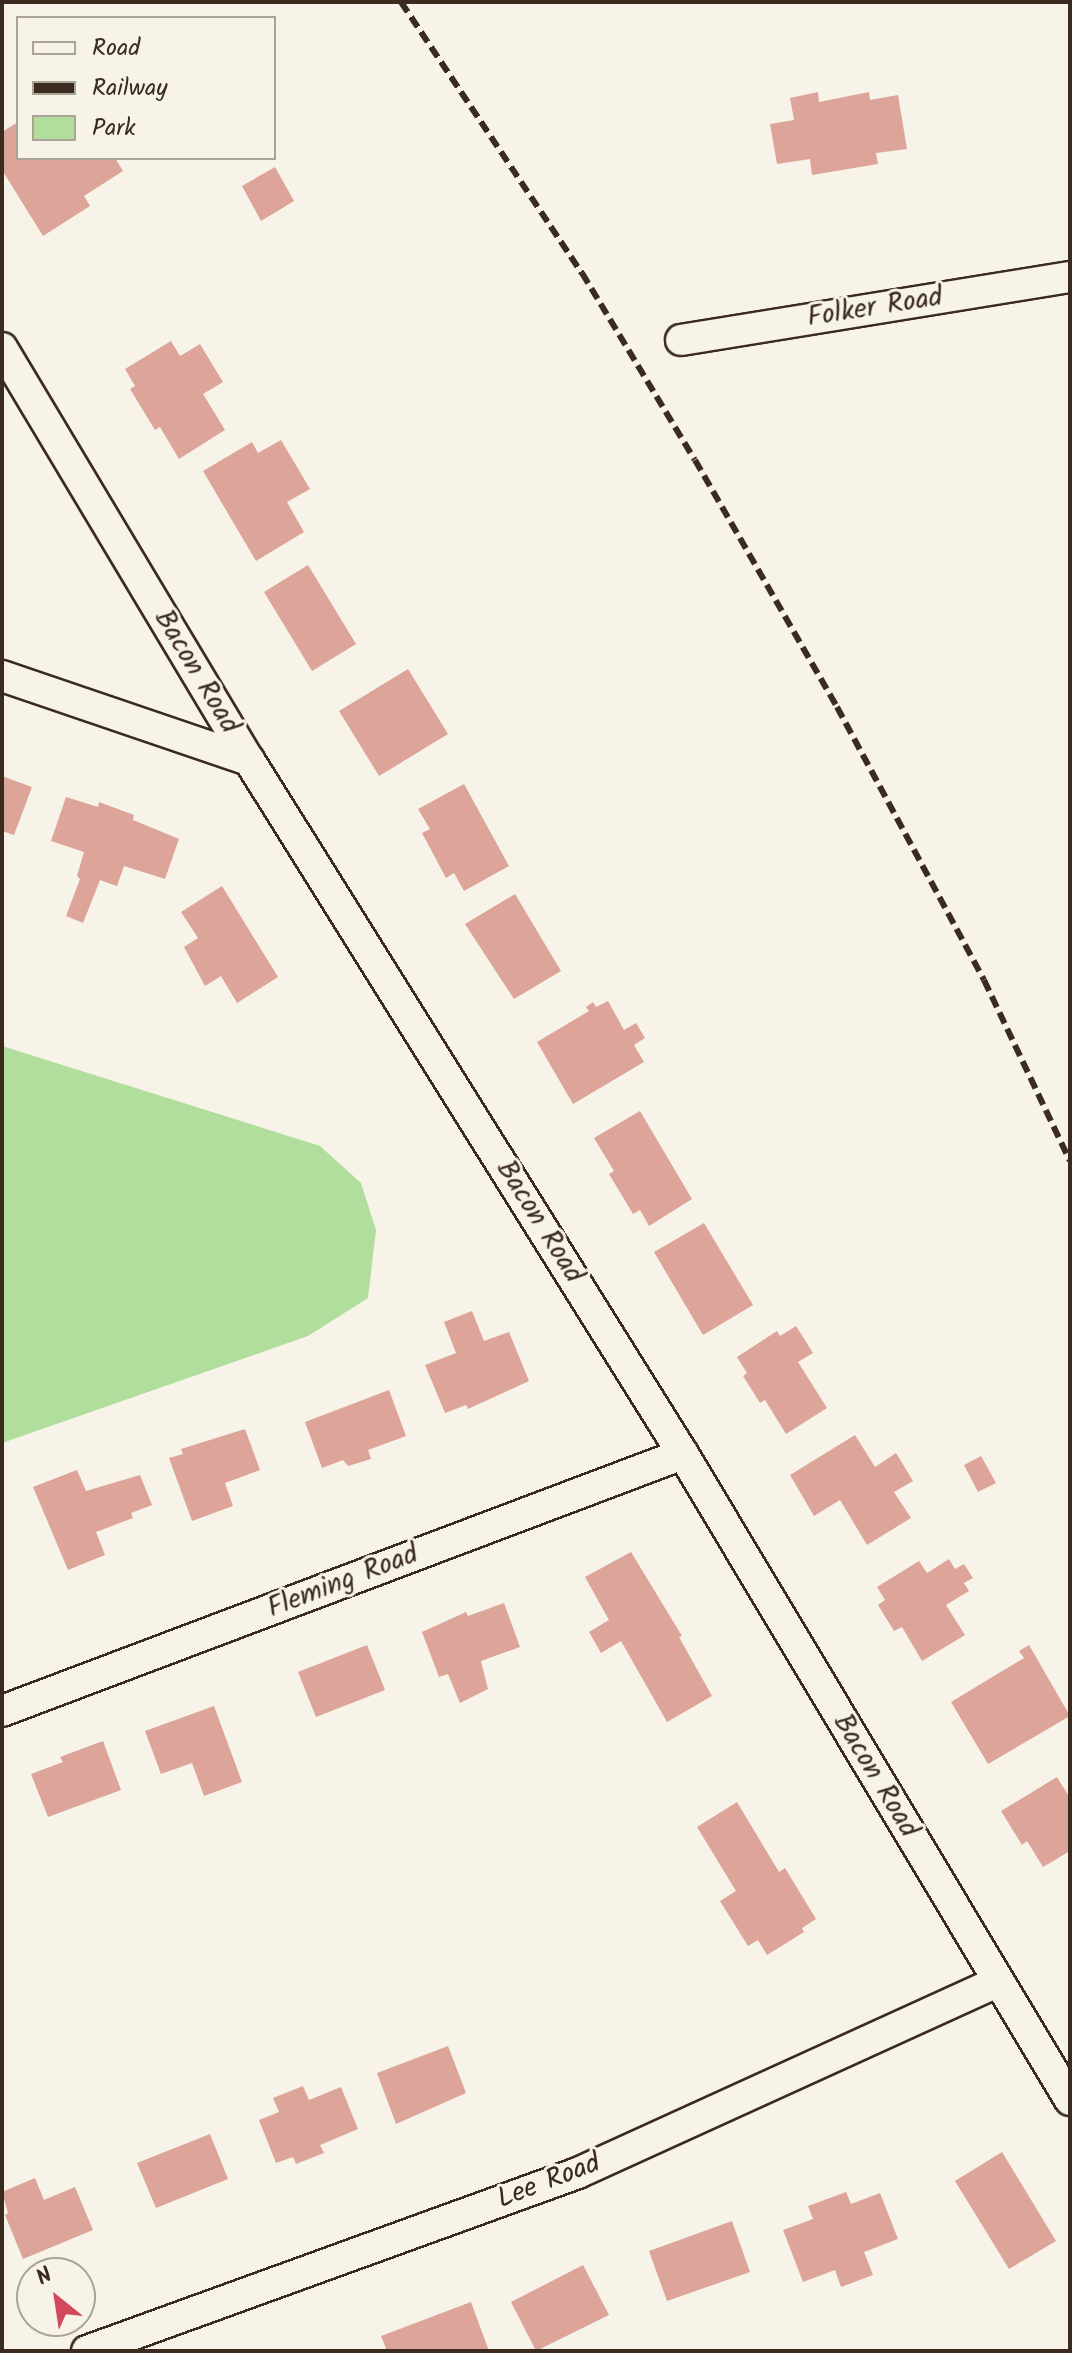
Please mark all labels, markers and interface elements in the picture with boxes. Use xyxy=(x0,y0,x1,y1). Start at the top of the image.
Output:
legend xyxy=(16,16,276,160)
text: Road xyxy=(92,29,140,68)
text: Railway xyxy=(92,69,168,108)
text: Park xyxy=(92,109,136,148)
street label: Folker Road xyxy=(805,281,945,335)
street label: Bacon Road xyxy=(146,604,246,740)
street label: Bacon Road xyxy=(488,1154,590,1290)
street label: Fleming Road xyxy=(263,1538,423,1626)
street label: Bacon Road xyxy=(825,1708,925,1844)
street label: Lee Road xyxy=(493,2147,605,2217)
north arrow xyxy=(16,2257,96,2337)
text: N xyxy=(30,2259,60,2296)

